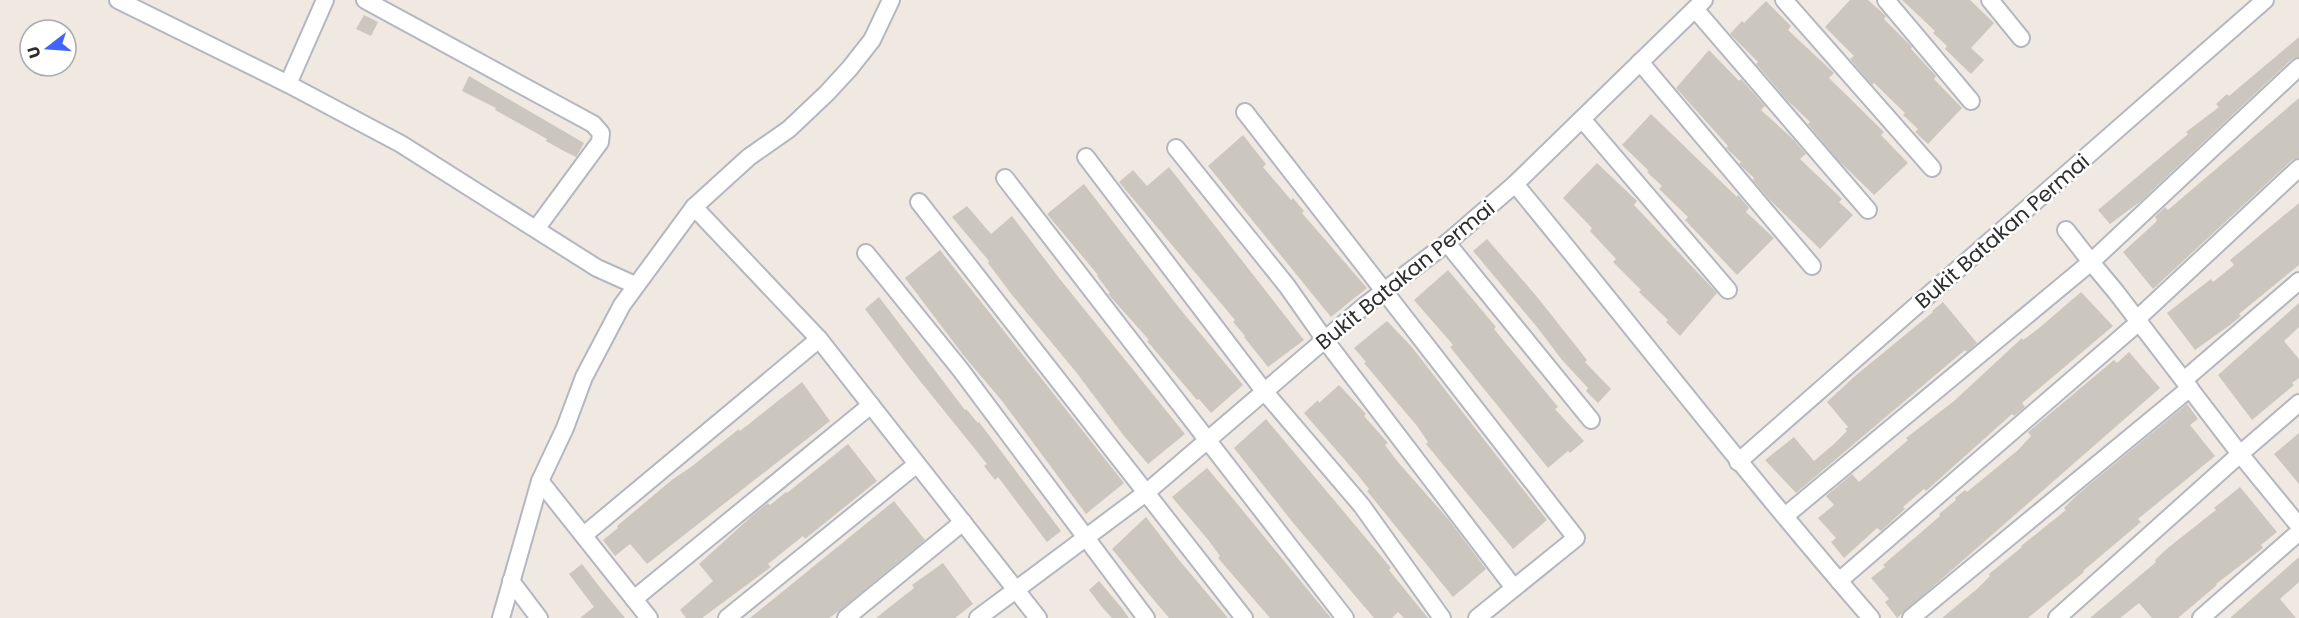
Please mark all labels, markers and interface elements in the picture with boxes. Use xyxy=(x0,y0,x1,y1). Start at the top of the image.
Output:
north arrow xyxy=(18,18,78,78)
text: U xyxy=(21,43,47,61)
street label: Bukit Batakan Permai xyxy=(1909,147,2095,315)
street label: Bukit Batakan Permai xyxy=(1309,194,1501,356)

